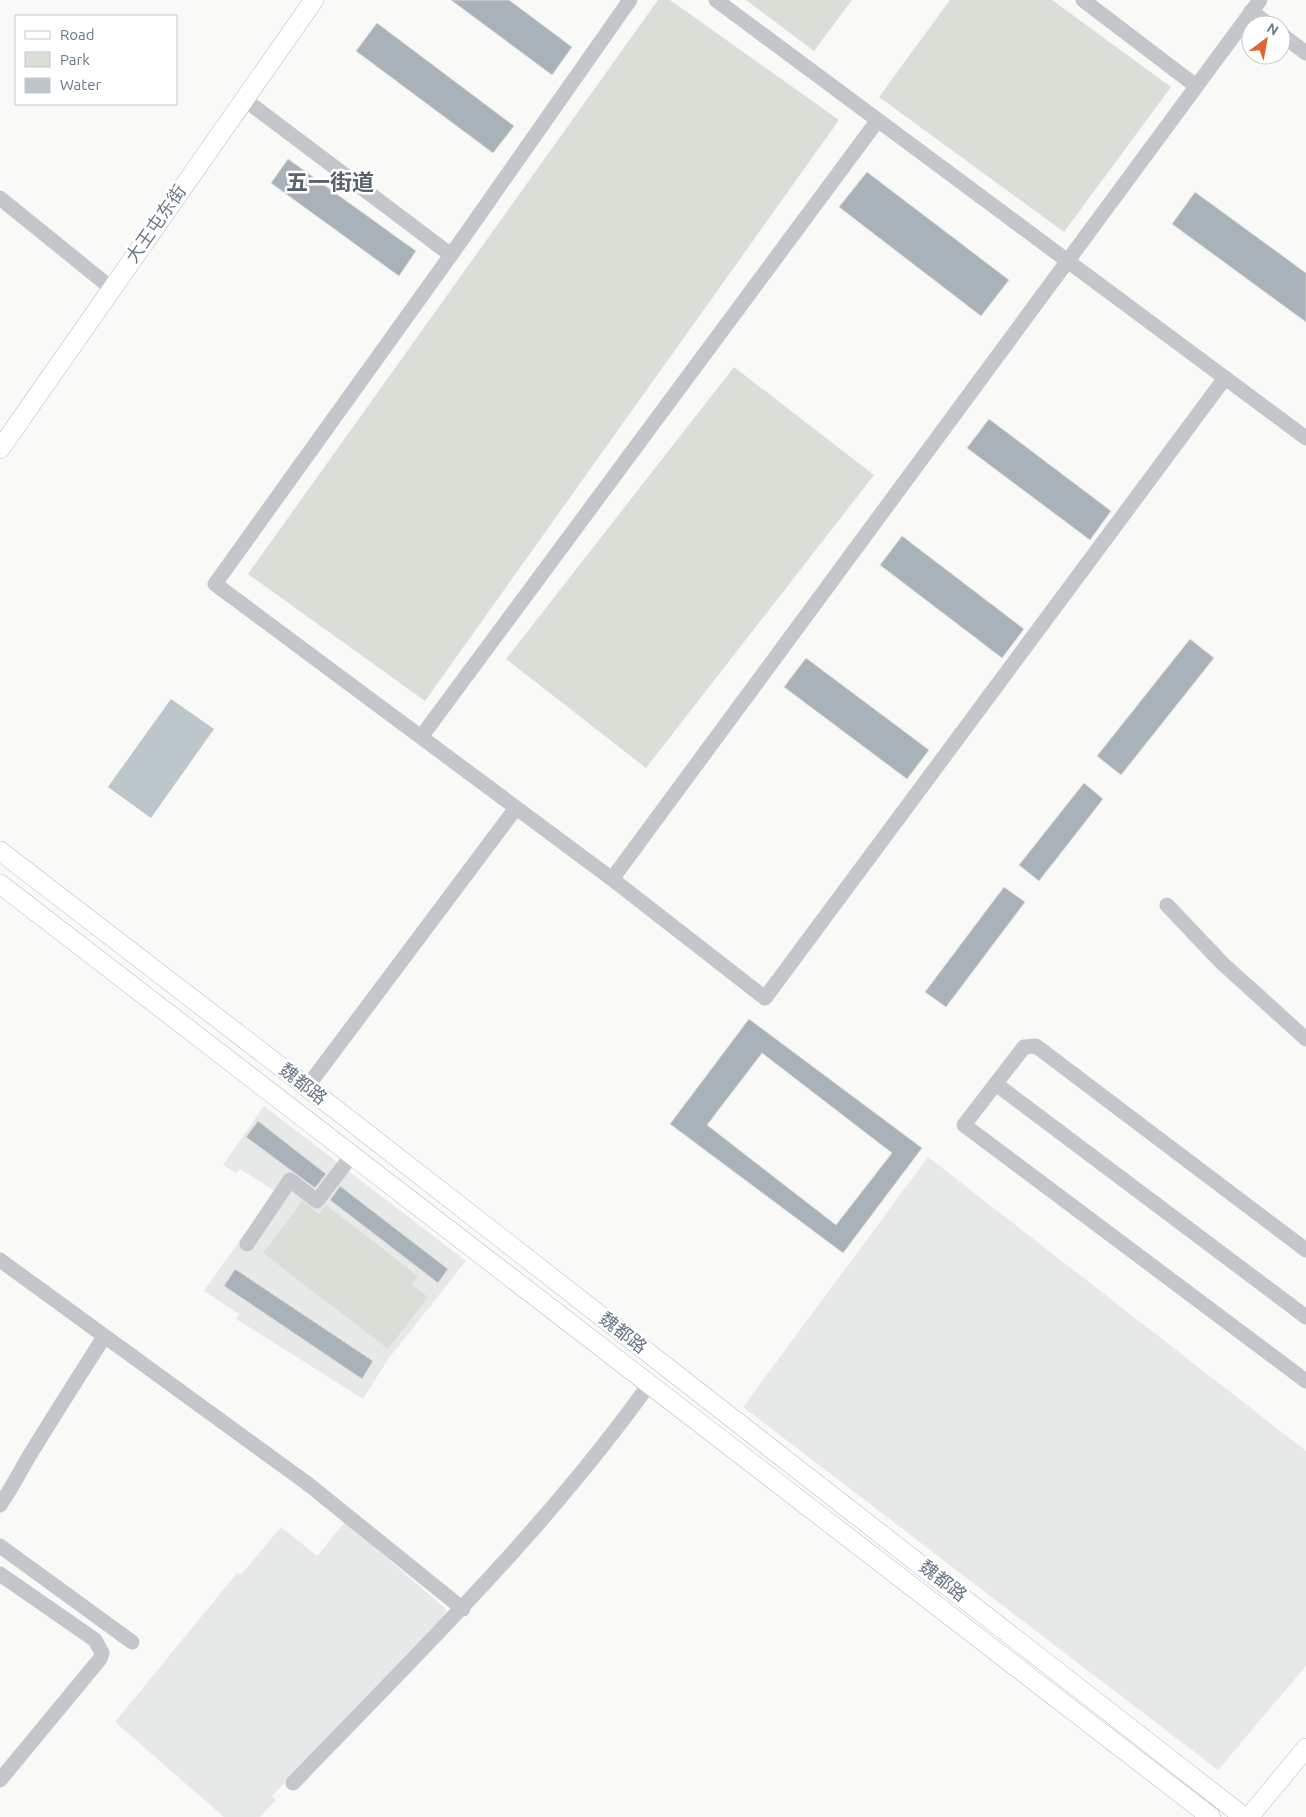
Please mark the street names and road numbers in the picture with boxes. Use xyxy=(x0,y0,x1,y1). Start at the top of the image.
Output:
street label: 大王屯东街 xyxy=(121,181,189,266)
street label: 魏都路 xyxy=(276,1059,331,1108)
street label: 魏都路 xyxy=(596,1308,651,1357)
street label: 魏都路 xyxy=(916,1556,971,1605)

